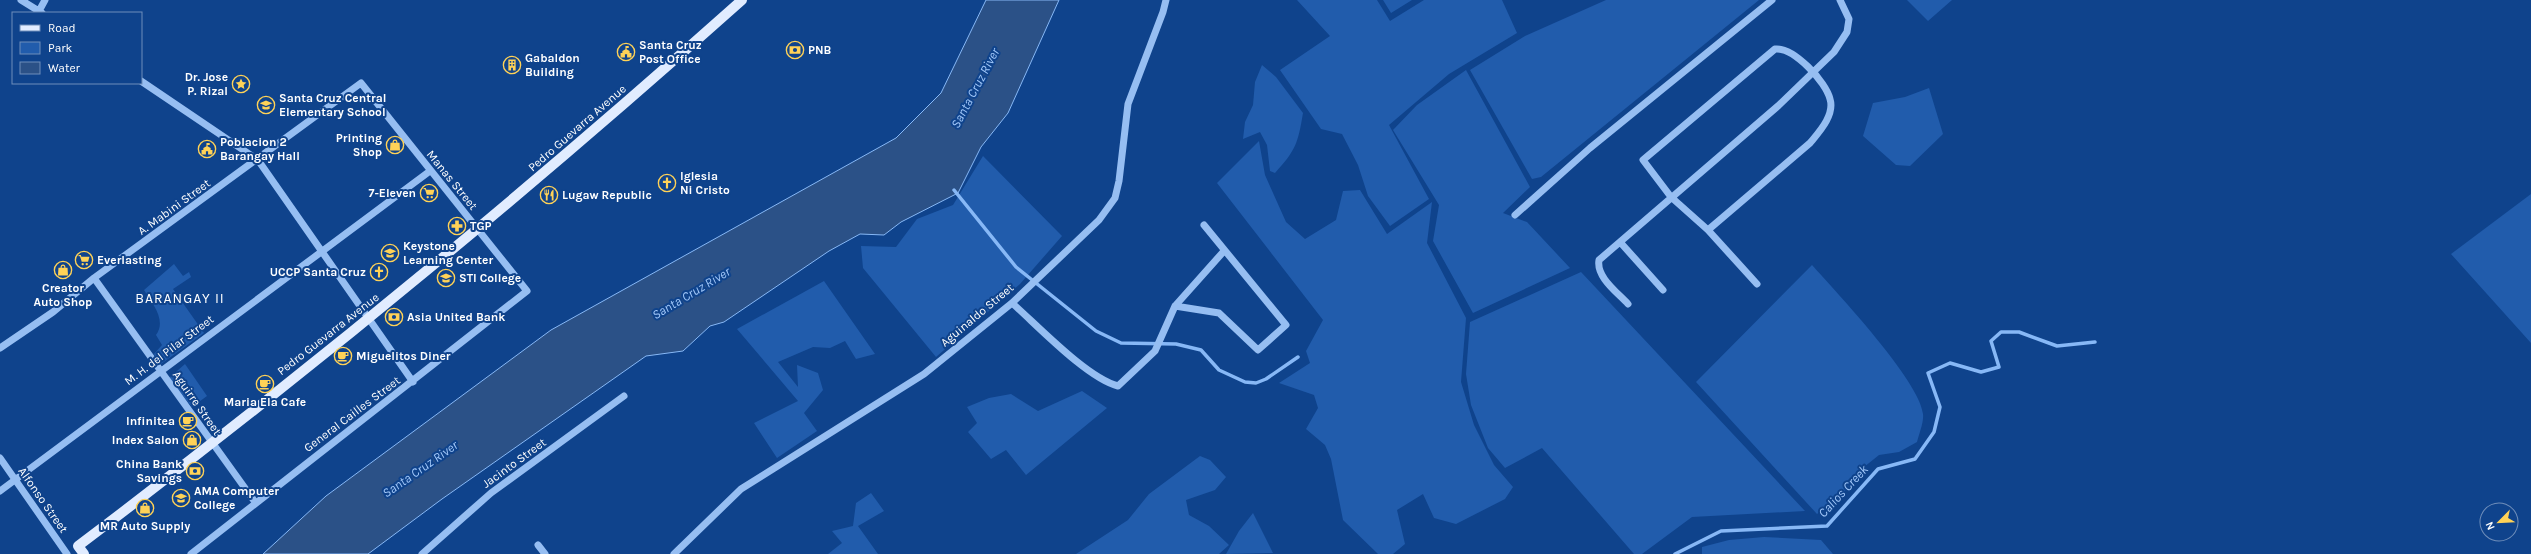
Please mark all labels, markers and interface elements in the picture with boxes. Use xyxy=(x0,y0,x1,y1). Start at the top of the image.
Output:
legend xyxy=(12,12,142,84)
text: Road xyxy=(48,21,76,35)
place label: Santa Cruz Post Office xyxy=(639,38,702,66)
bank icon: PNB xyxy=(785,40,805,60)
text: Park xyxy=(48,41,73,55)
public building icon: Santa Cruz Post Office xyxy=(616,42,636,62)
place label: PNB xyxy=(808,43,832,57)
water label: Santa Cruz River xyxy=(948,45,1003,131)
place label: Gabaldon Building xyxy=(525,51,580,79)
building icon: Gabaldon Building xyxy=(502,55,522,75)
text: Water xyxy=(48,61,81,75)
place label: Dr. Jose P. Rizal xyxy=(185,70,228,98)
place icon: Dr. Jose P. Rizal xyxy=(231,74,251,94)
street label: Pedro Guevarra Avenue xyxy=(525,82,629,174)
place label: Santa Cruz Central Elementary School xyxy=(279,91,386,119)
school or university icon: Santa Cruz Central Elementary School xyxy=(256,95,276,115)
place label: Printing Shop xyxy=(336,131,382,159)
place label: Poblacion 2 Barangay Hall xyxy=(220,135,300,163)
shop icon: Printing Shop xyxy=(385,135,405,155)
public building icon: Poblacion 2 Barangay Hall xyxy=(197,139,217,159)
street label: Manas Street xyxy=(424,147,481,213)
place label: Iglesia Ni Cristo xyxy=(680,169,730,197)
church icon: Iglesia Ni Cristo xyxy=(657,173,677,193)
street label: A. Mabini Street xyxy=(135,176,213,238)
supermarket icon: 7-Eleven xyxy=(419,183,439,203)
restaurant icon: Lugaw Republic xyxy=(539,185,559,205)
place label: 7-Eleven xyxy=(368,186,416,200)
place label: Lugaw Republic xyxy=(562,188,652,202)
pharmacy icon: TGP xyxy=(447,216,467,236)
place label: TGP xyxy=(470,219,492,233)
place label: Keystone Learning Center xyxy=(403,239,493,267)
school or university icon: Keystone Learning Center xyxy=(380,243,400,263)
supermarket icon: Everlasting xyxy=(74,250,94,270)
place label: Everlasting xyxy=(97,253,161,267)
shop icon: Creator Auto Shop xyxy=(53,260,73,280)
church icon: UCCP Santa Cruz xyxy=(369,262,389,282)
water label: Santa Cruz River xyxy=(649,264,733,322)
place label: UCCP Santa Cruz xyxy=(270,265,366,279)
school or university icon: STI College xyxy=(436,268,456,288)
place label: STI College xyxy=(459,271,521,285)
street label: Aguinaldo Street xyxy=(938,280,1017,350)
place label: Creator Auto Shop xyxy=(34,281,92,309)
district label: BARANGAY II xyxy=(135,290,225,307)
street label: Pedro Guevarra Avenue xyxy=(274,290,382,378)
bank icon: Asia United Bank xyxy=(384,307,404,327)
place label: Asia United Bank xyxy=(407,310,505,324)
street label: M. H. del Pilar Street xyxy=(122,312,217,388)
cafe icon: Miguelitos Diner xyxy=(333,346,353,366)
place label: Miguelitos Diner xyxy=(356,349,451,363)
street label: Aguirre Street xyxy=(170,368,225,438)
street label: General Cailles Street xyxy=(301,373,403,455)
cafe icon: Maria Ela Cafe xyxy=(255,374,275,394)
place label: Maria Ela Cafe xyxy=(224,395,306,409)
cafe icon: Infinitea xyxy=(178,411,198,431)
place label: Infinitea xyxy=(126,414,175,428)
shop icon: Index Salon xyxy=(182,430,202,450)
place label: Index Salon xyxy=(112,433,179,447)
street label: Jacinto Street xyxy=(479,435,549,491)
water label: Santa Cruz River xyxy=(379,437,461,501)
place label: China Bank Savings xyxy=(116,457,182,485)
bank icon: China Bank Savings xyxy=(185,461,205,481)
water label: Calios Creek xyxy=(1815,461,1871,520)
street label: Alfonso Street xyxy=(15,465,71,536)
place label: AMA Computer College xyxy=(194,484,279,512)
school or university icon: AMA Computer College xyxy=(171,488,191,508)
shop icon: MR Auto Supply xyxy=(135,498,155,518)
north arrow xyxy=(2479,502,2519,542)
place label: MR Auto Supply xyxy=(100,519,190,533)
text: N xyxy=(2483,520,2498,532)

